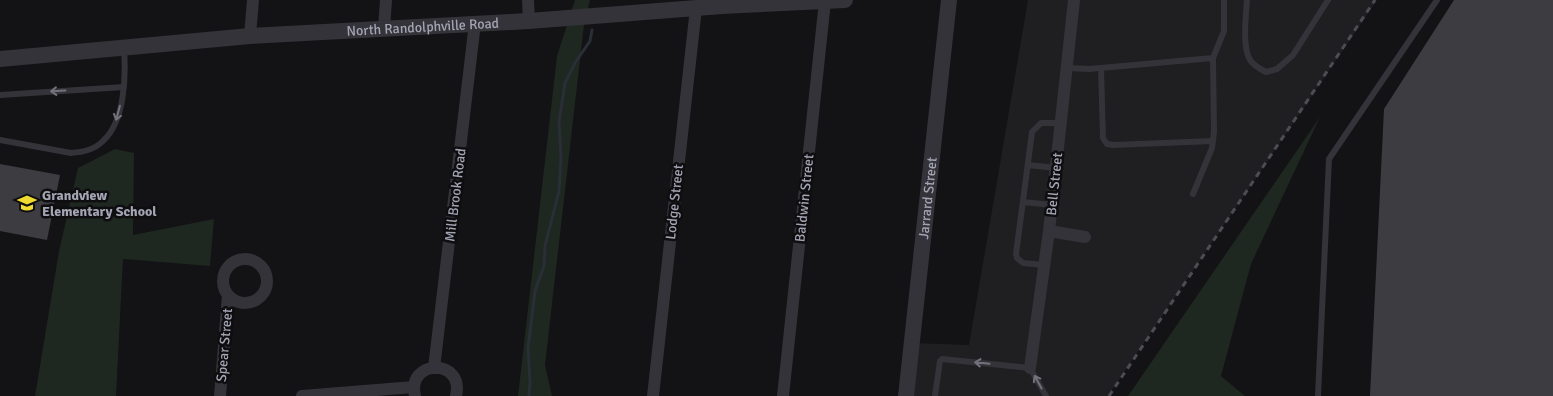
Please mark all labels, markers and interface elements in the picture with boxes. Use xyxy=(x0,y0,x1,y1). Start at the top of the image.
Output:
street label: North Randolphville Road xyxy=(346,15,499,40)
one-way arrow xyxy=(50,87,66,96)
one-way arrow xyxy=(112,104,122,120)
street label: Mill Brook Road xyxy=(441,147,470,243)
street label: Bell Street xyxy=(1043,152,1066,216)
street label: Baldwin Street xyxy=(791,153,818,243)
street label: Jarrard Street xyxy=(915,156,941,240)
street label: Lodge Street xyxy=(662,163,687,241)
place label: Grandview Elementary School xyxy=(42,187,157,220)
school or university icon: Grandview Elementary School xyxy=(16,192,38,214)
street label: Spear Street xyxy=(213,307,236,383)
one-way arrow xyxy=(974,358,990,368)
one-way arrow xyxy=(1033,375,1043,389)

